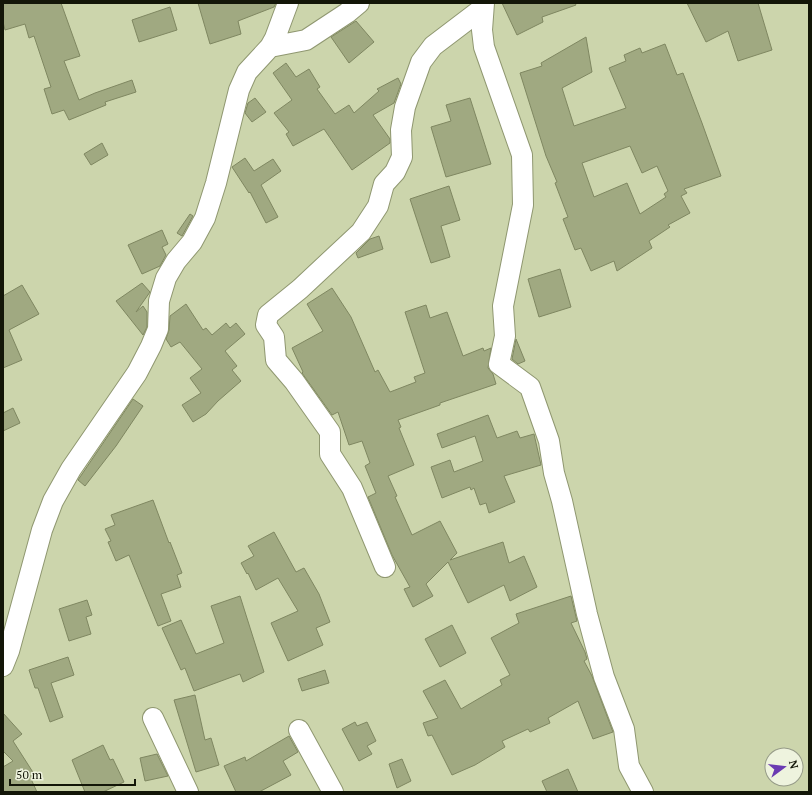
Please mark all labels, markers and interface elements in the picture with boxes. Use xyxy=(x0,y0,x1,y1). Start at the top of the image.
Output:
north arrow xyxy=(764,747,804,787)
text: N xyxy=(786,759,802,771)
scale bar xyxy=(10,761,135,787)
text: 50 m xyxy=(16,767,43,782)

